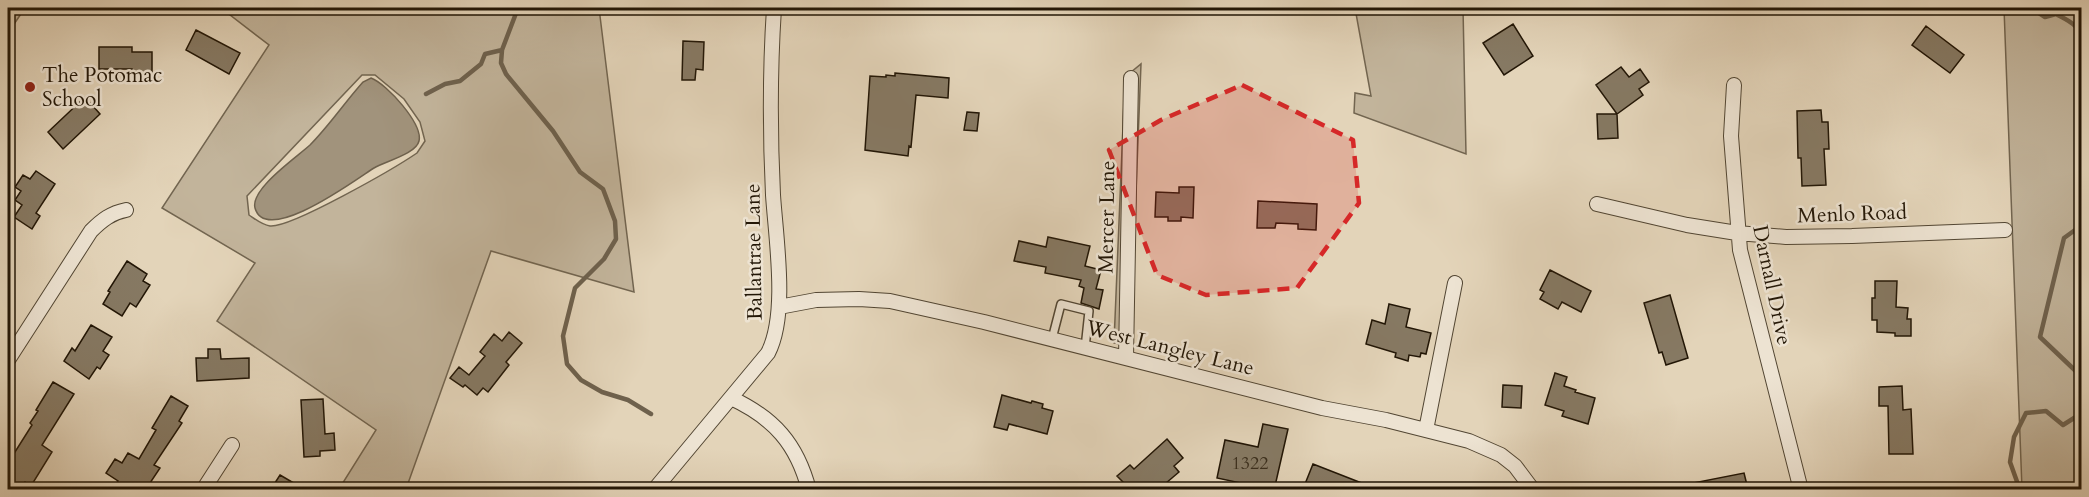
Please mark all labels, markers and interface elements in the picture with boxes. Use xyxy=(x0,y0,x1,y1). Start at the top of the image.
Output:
place label: The Potomac School xyxy=(42,61,162,114)
marker: The Potomac School xyxy=(23,80,37,94)
street label: Mercer Lane xyxy=(1092,160,1122,274)
street label: Ballantrae Lane xyxy=(738,183,770,321)
street label: Menlo Road xyxy=(1797,198,1907,230)
street label: Darnall Drive xyxy=(1745,222,1799,348)
street label: West Langley Lane xyxy=(1082,313,1257,383)
house number: 1322 xyxy=(1232,451,1268,476)

